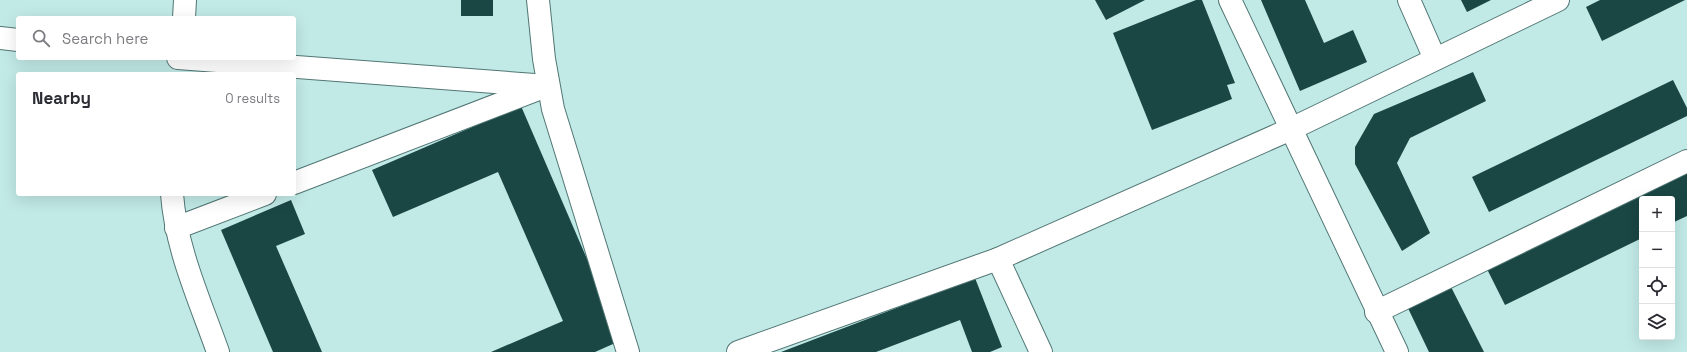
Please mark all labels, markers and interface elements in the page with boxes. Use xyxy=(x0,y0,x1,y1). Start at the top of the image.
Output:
search box xyxy=(16,16,296,60)
icon: search xyxy=(30,27,52,49)
text: Search here xyxy=(62,29,148,48)
text: Nearby xyxy=(32,87,91,109)
text: 0 results xyxy=(225,90,280,107)
map controls xyxy=(1639,196,1675,340)
button: + xyxy=(1639,196,1675,232)
button: − xyxy=(1639,232,1675,268)
button: locate xyxy=(1639,268,1675,304)
button: layers xyxy=(1639,304,1675,340)

